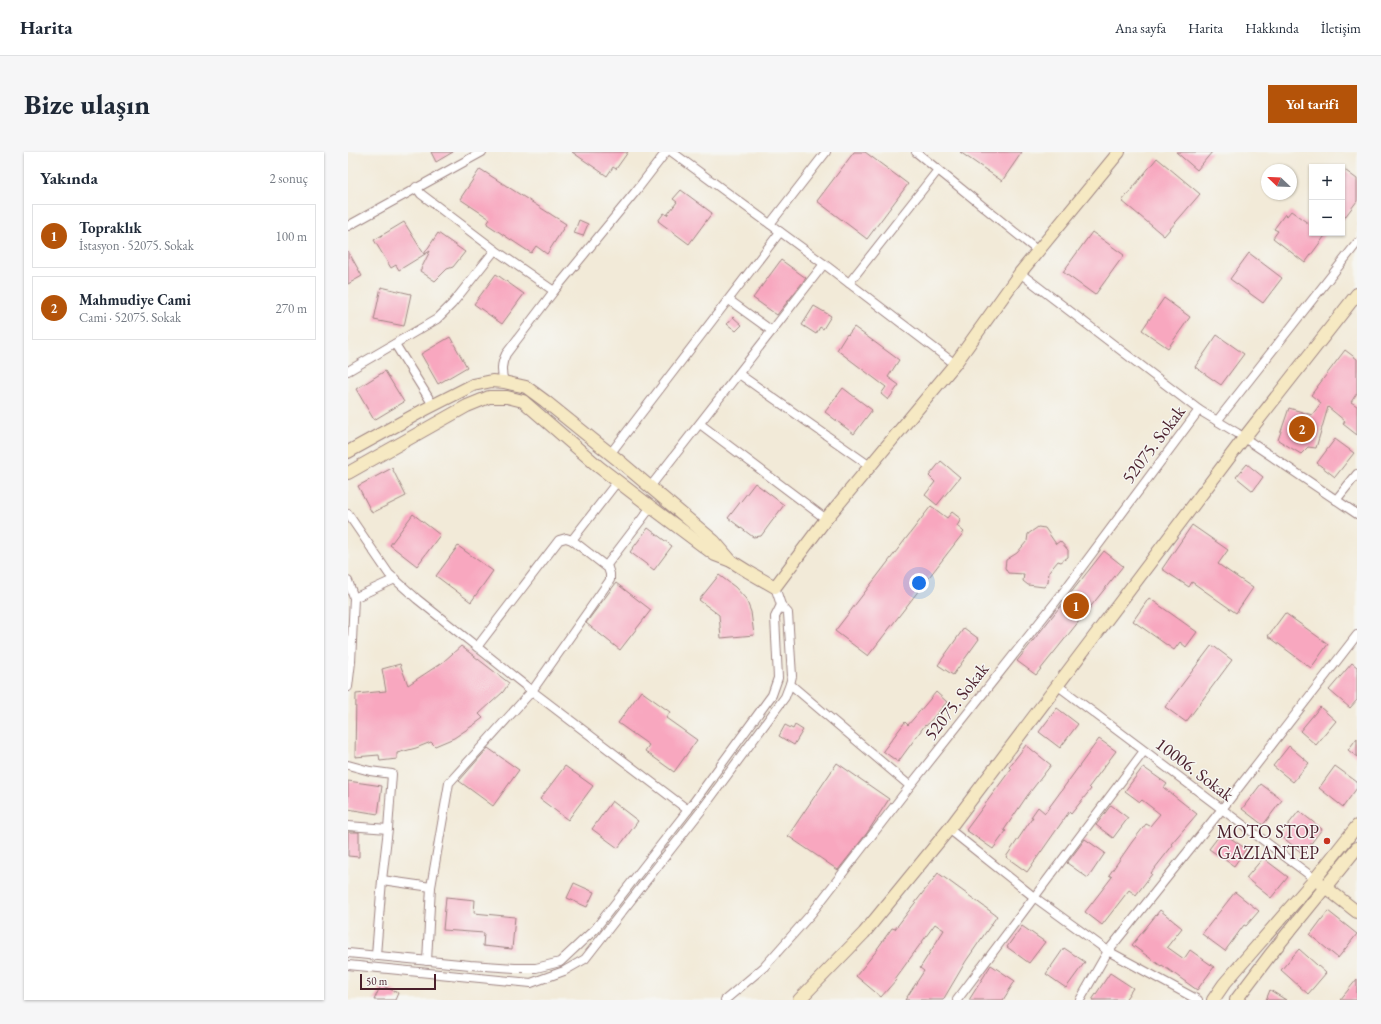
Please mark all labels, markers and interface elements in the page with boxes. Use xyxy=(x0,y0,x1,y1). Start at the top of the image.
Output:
text: Harita xyxy=(20,15,72,40)
text: Ana sayfa xyxy=(1115,19,1166,37)
text: Harita xyxy=(1188,19,1223,37)
text: Hakkında xyxy=(1245,19,1299,37)
text: İletişim xyxy=(1321,19,1361,37)
button: Yol tarifi xyxy=(1268,85,1357,123)
text: Bize ulaşın xyxy=(24,86,150,122)
north arrow xyxy=(1261,164,1297,200)
map controls xyxy=(1309,164,1345,236)
button: + xyxy=(1309,164,1345,200)
text: Yakında xyxy=(40,167,98,189)
text: 2 sonuç xyxy=(270,170,308,187)
button: − xyxy=(1309,200,1345,236)
text: Topraklık xyxy=(79,218,142,237)
text: 1 xyxy=(51,228,57,245)
text: 100 m xyxy=(276,228,307,245)
text: İstasyon · 52075. Sokak xyxy=(79,237,194,254)
text: Mahmudiye Cami xyxy=(79,290,191,309)
text: 2 xyxy=(51,300,57,317)
text: 270 m xyxy=(276,300,307,317)
text: Cami · 52075. Sokak xyxy=(79,309,181,326)
street label: 52075. Sokak xyxy=(1116,400,1190,488)
pin: 2 xyxy=(1289,414,1315,444)
your location xyxy=(909,573,929,593)
pin: 1 xyxy=(1063,591,1089,621)
street label: 52075. Sokak xyxy=(919,657,994,744)
street label: 10006. Sokak xyxy=(1151,732,1239,806)
place label: MOTO STOP GAZIANTEP xyxy=(1217,820,1319,864)
marker: MOTO STOP GAZIANTEP xyxy=(1322,836,1332,846)
scale bar xyxy=(360,972,436,991)
text: 50 m xyxy=(366,974,387,988)

